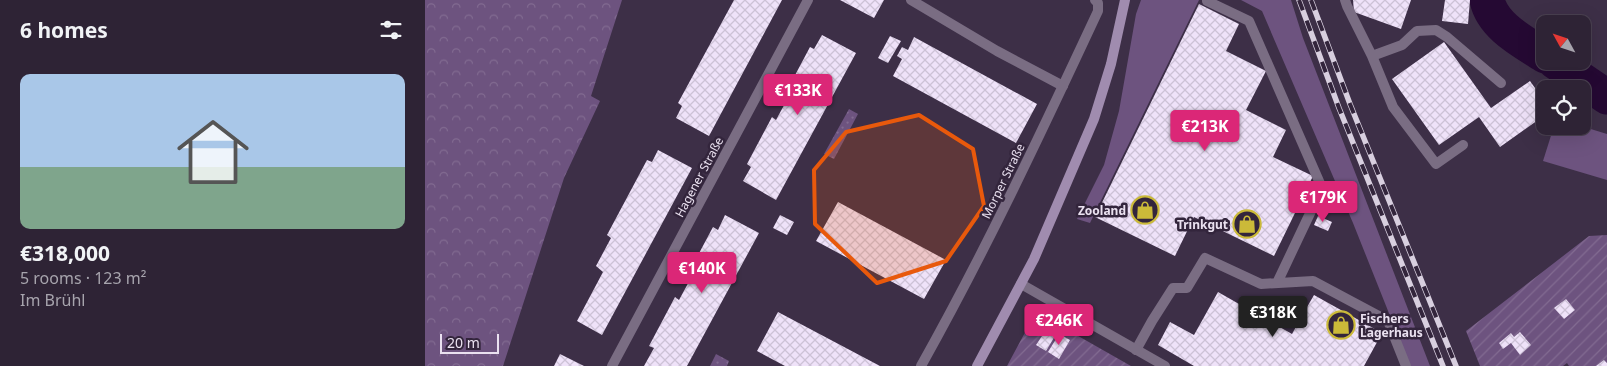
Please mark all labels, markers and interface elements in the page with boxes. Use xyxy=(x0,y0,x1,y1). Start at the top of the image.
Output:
north arrow xyxy=(1536,15,1591,70)
map controls xyxy=(1536,15,1591,135)
text: 6 homes xyxy=(20,16,108,44)
icon: filters xyxy=(377,16,405,44)
pin: €133K xyxy=(763,74,833,116)
text: €133K xyxy=(774,79,822,101)
button: locate xyxy=(1536,80,1591,135)
icon: home xyxy=(168,107,258,197)
pin: €213K xyxy=(1170,110,1240,152)
text: €213K xyxy=(1181,115,1229,137)
street label: Hagener Straße xyxy=(671,134,727,220)
street label: Morper Straße xyxy=(977,140,1029,222)
pin: €179K xyxy=(1288,180,1358,223)
text: €179K xyxy=(1299,186,1347,208)
shop icon: Zooland xyxy=(1130,195,1160,225)
place label: Zooland xyxy=(1078,202,1126,219)
shop icon: Trinkgut xyxy=(1232,209,1262,239)
place label: Trinkgut xyxy=(1177,216,1228,233)
text: €318,000 xyxy=(20,239,110,267)
pin: €140K xyxy=(667,252,737,294)
text: €140K xyxy=(678,257,726,279)
text: 5 rooms · 123 m² xyxy=(20,267,146,289)
text: Im Brühl xyxy=(20,289,85,311)
pin: €318K xyxy=(1238,296,1308,338)
text: €318K xyxy=(1249,301,1297,323)
pin: €246K xyxy=(1024,304,1094,346)
text: €246K xyxy=(1035,309,1083,331)
shop icon: Fischers Lagerhaus xyxy=(1326,310,1356,340)
place label: Fischers Lagerhaus xyxy=(1360,310,1423,341)
scale bar xyxy=(440,331,499,354)
text: 20 m xyxy=(447,333,480,352)

